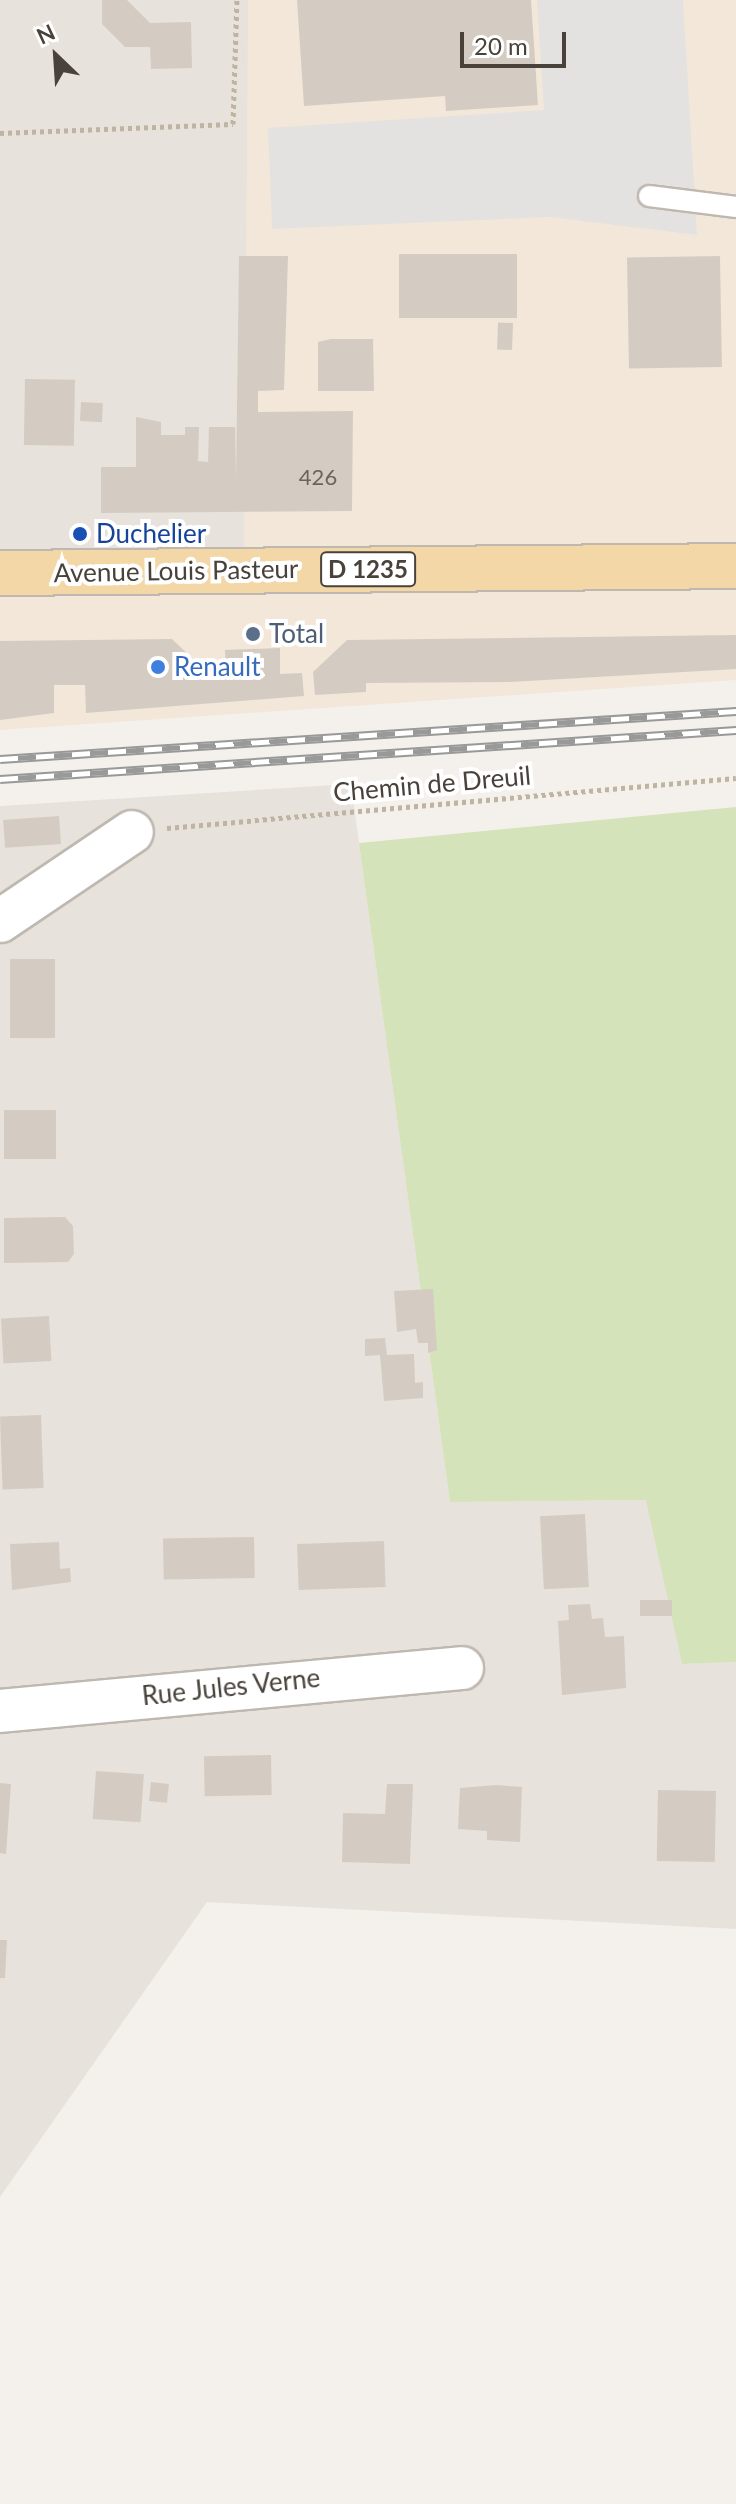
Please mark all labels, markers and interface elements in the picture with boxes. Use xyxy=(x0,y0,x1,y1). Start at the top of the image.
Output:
north arrow xyxy=(16,16,96,96)
scale bar xyxy=(464,16,570,66)
text: N xyxy=(32,18,59,50)
text: 20 m xyxy=(474,31,528,60)
house number: 426 xyxy=(299,464,337,490)
place label: Duchelier xyxy=(96,518,206,550)
marker: Duchelier xyxy=(71,525,89,543)
road number: D 1235 xyxy=(320,549,416,589)
street label: Avenue Louis Pasteur xyxy=(53,553,299,589)
place label: Total xyxy=(269,618,324,650)
marker: Total xyxy=(244,625,262,643)
place label: Renault xyxy=(174,651,261,683)
marker: Renault xyxy=(149,658,167,676)
street label: Chemin de Dreuil xyxy=(332,760,532,808)
street label: Rue Jules Verne xyxy=(140,1662,322,1712)

